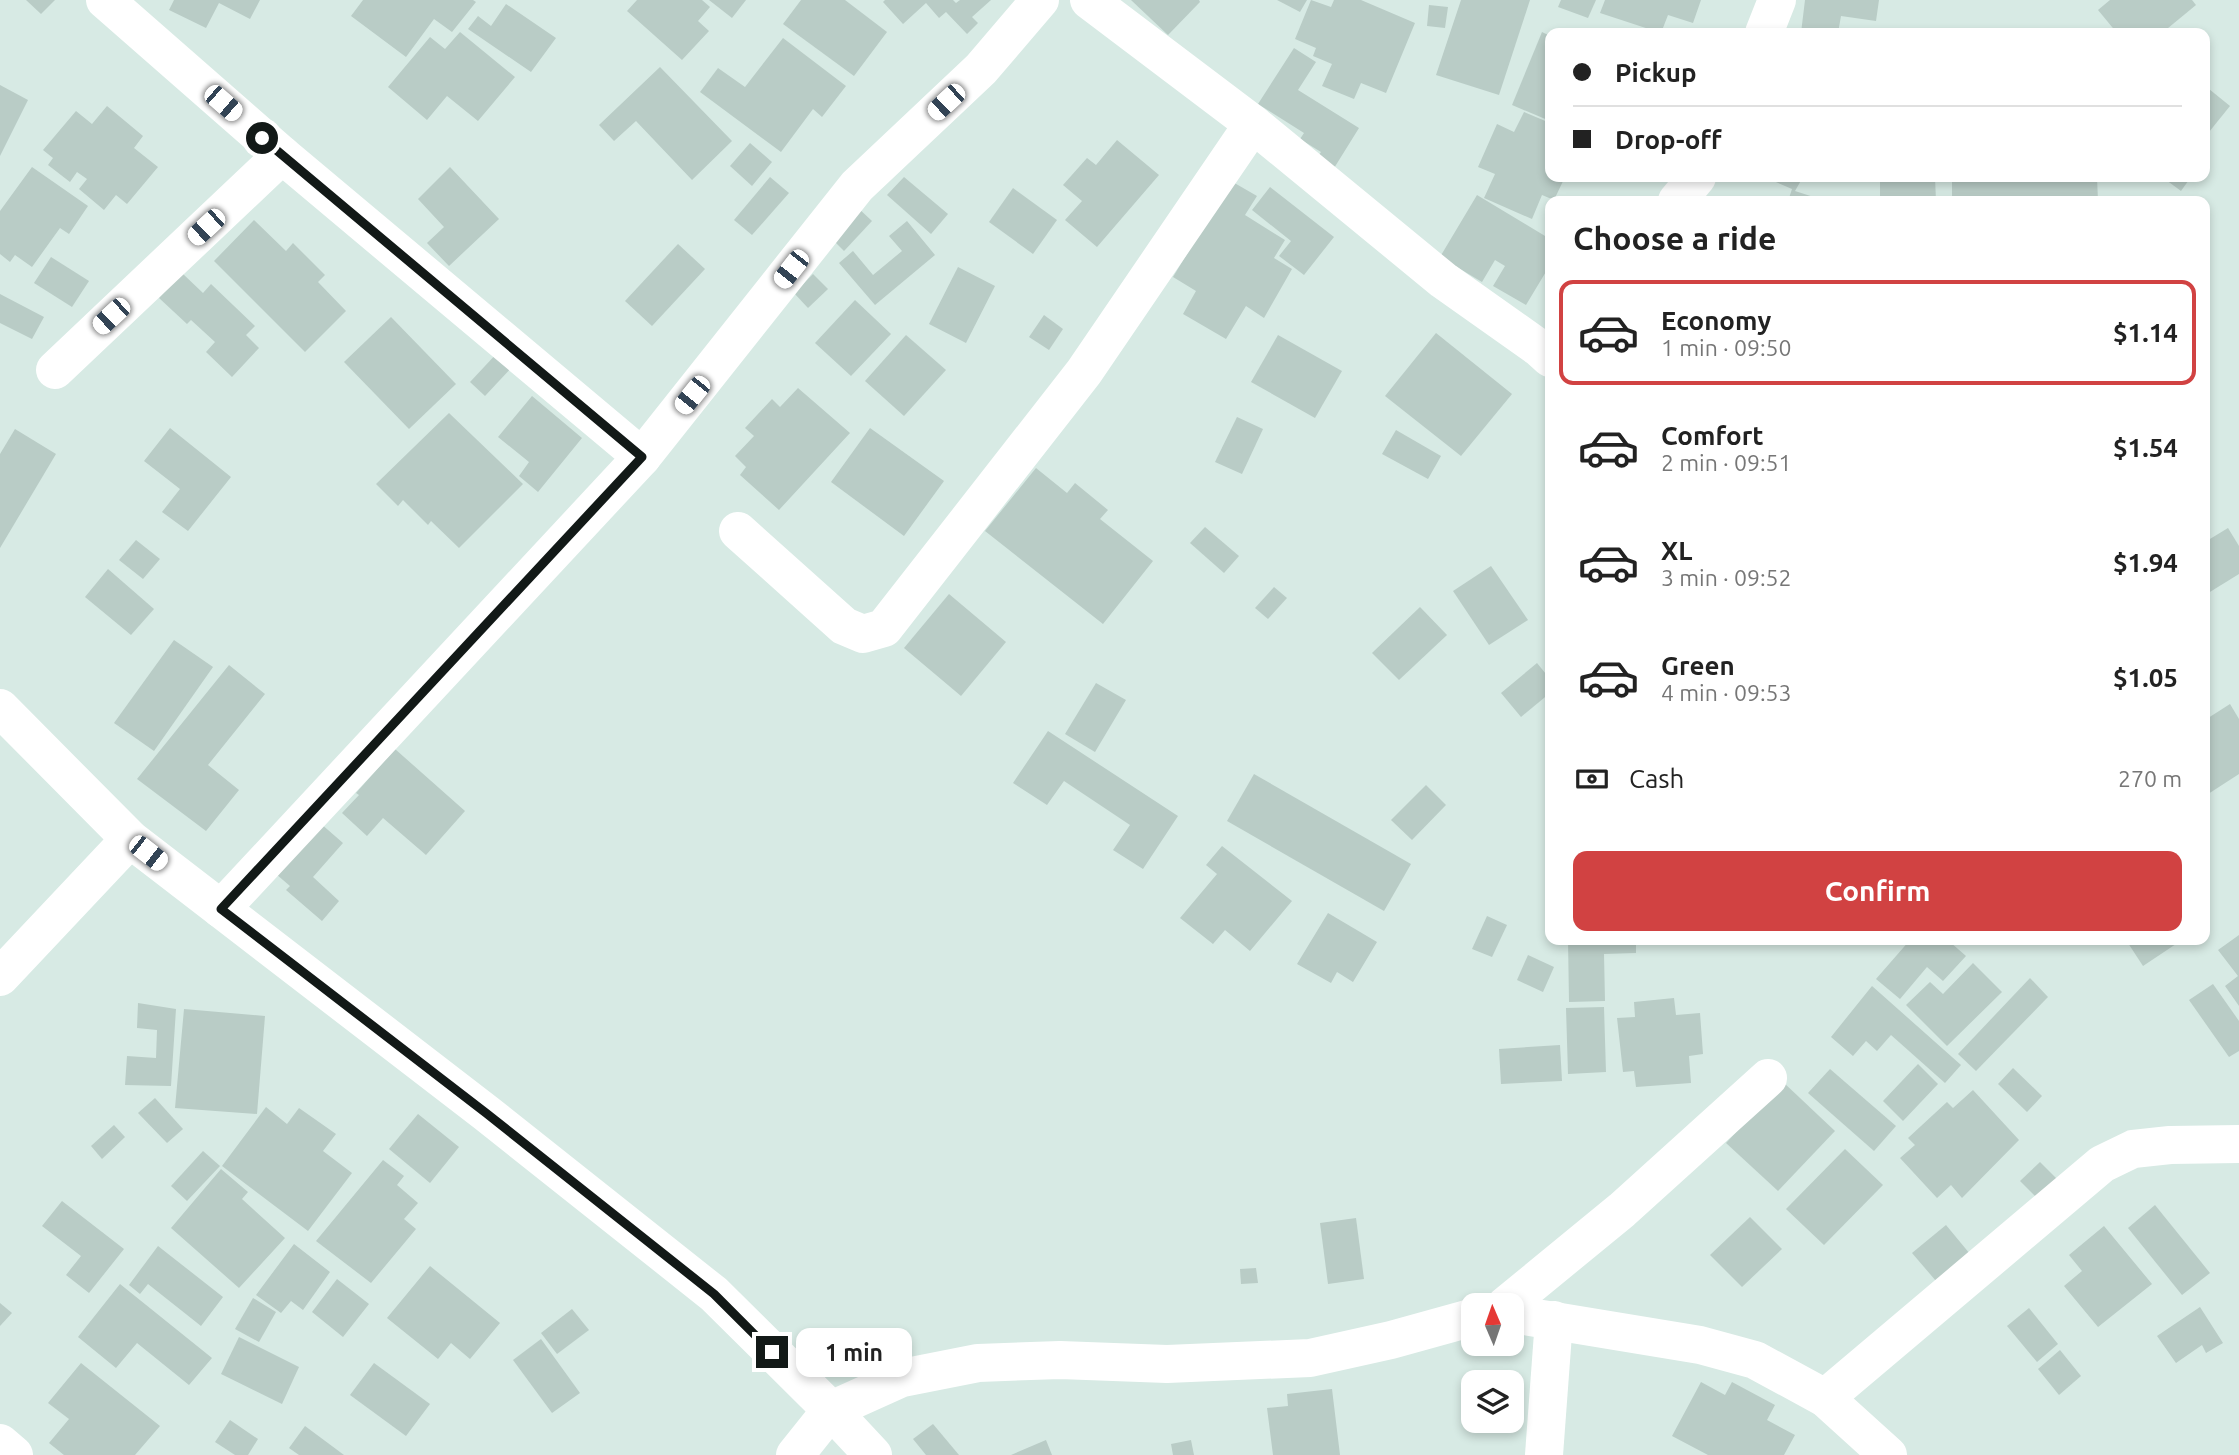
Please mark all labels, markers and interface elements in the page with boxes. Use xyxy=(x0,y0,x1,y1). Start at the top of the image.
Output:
text: Pickup xyxy=(1615,58,1697,87)
car xyxy=(924,80,969,124)
car xyxy=(201,81,246,125)
route start xyxy=(246,122,278,154)
text: Drop-off xyxy=(1615,125,1722,154)
car xyxy=(184,205,229,249)
text: Choose a ride xyxy=(1573,220,1776,256)
car xyxy=(770,246,813,292)
car xyxy=(89,294,134,338)
icon: car xyxy=(1577,301,1640,364)
text: Economy xyxy=(1661,306,1771,335)
text: $1.14 xyxy=(2113,318,2178,347)
text: 1 min · 09:50 xyxy=(1661,335,1792,360)
car xyxy=(671,372,714,418)
icon: car xyxy=(1577,416,1640,479)
text: Comfort xyxy=(1661,421,1764,450)
text: $1.54 xyxy=(2113,433,2178,462)
text: 2 min · 09:51 xyxy=(1661,450,1792,475)
icon: car xyxy=(1577,531,1640,594)
text: XL xyxy=(1661,536,1692,565)
text: $1.94 xyxy=(2113,548,2178,577)
text: 3 min · 09:52 xyxy=(1661,565,1792,590)
icon: car xyxy=(1577,646,1640,709)
text: Green xyxy=(1661,651,1735,680)
text: $1.05 xyxy=(2113,663,2178,692)
text: 4 min · 09:53 xyxy=(1661,680,1792,705)
icon: cash xyxy=(1573,760,1611,798)
text: Cash xyxy=(1629,764,1684,793)
text: 270 m xyxy=(2118,766,2182,791)
car xyxy=(125,832,172,874)
button: Confirm xyxy=(1573,851,2182,931)
north arrow xyxy=(1461,1293,1524,1356)
map controls xyxy=(1461,1293,1524,1433)
callout: 1 min xyxy=(796,1328,912,1376)
route end xyxy=(756,1336,788,1368)
text: 1 min xyxy=(825,1340,883,1365)
button: layers xyxy=(1461,1370,1524,1433)

